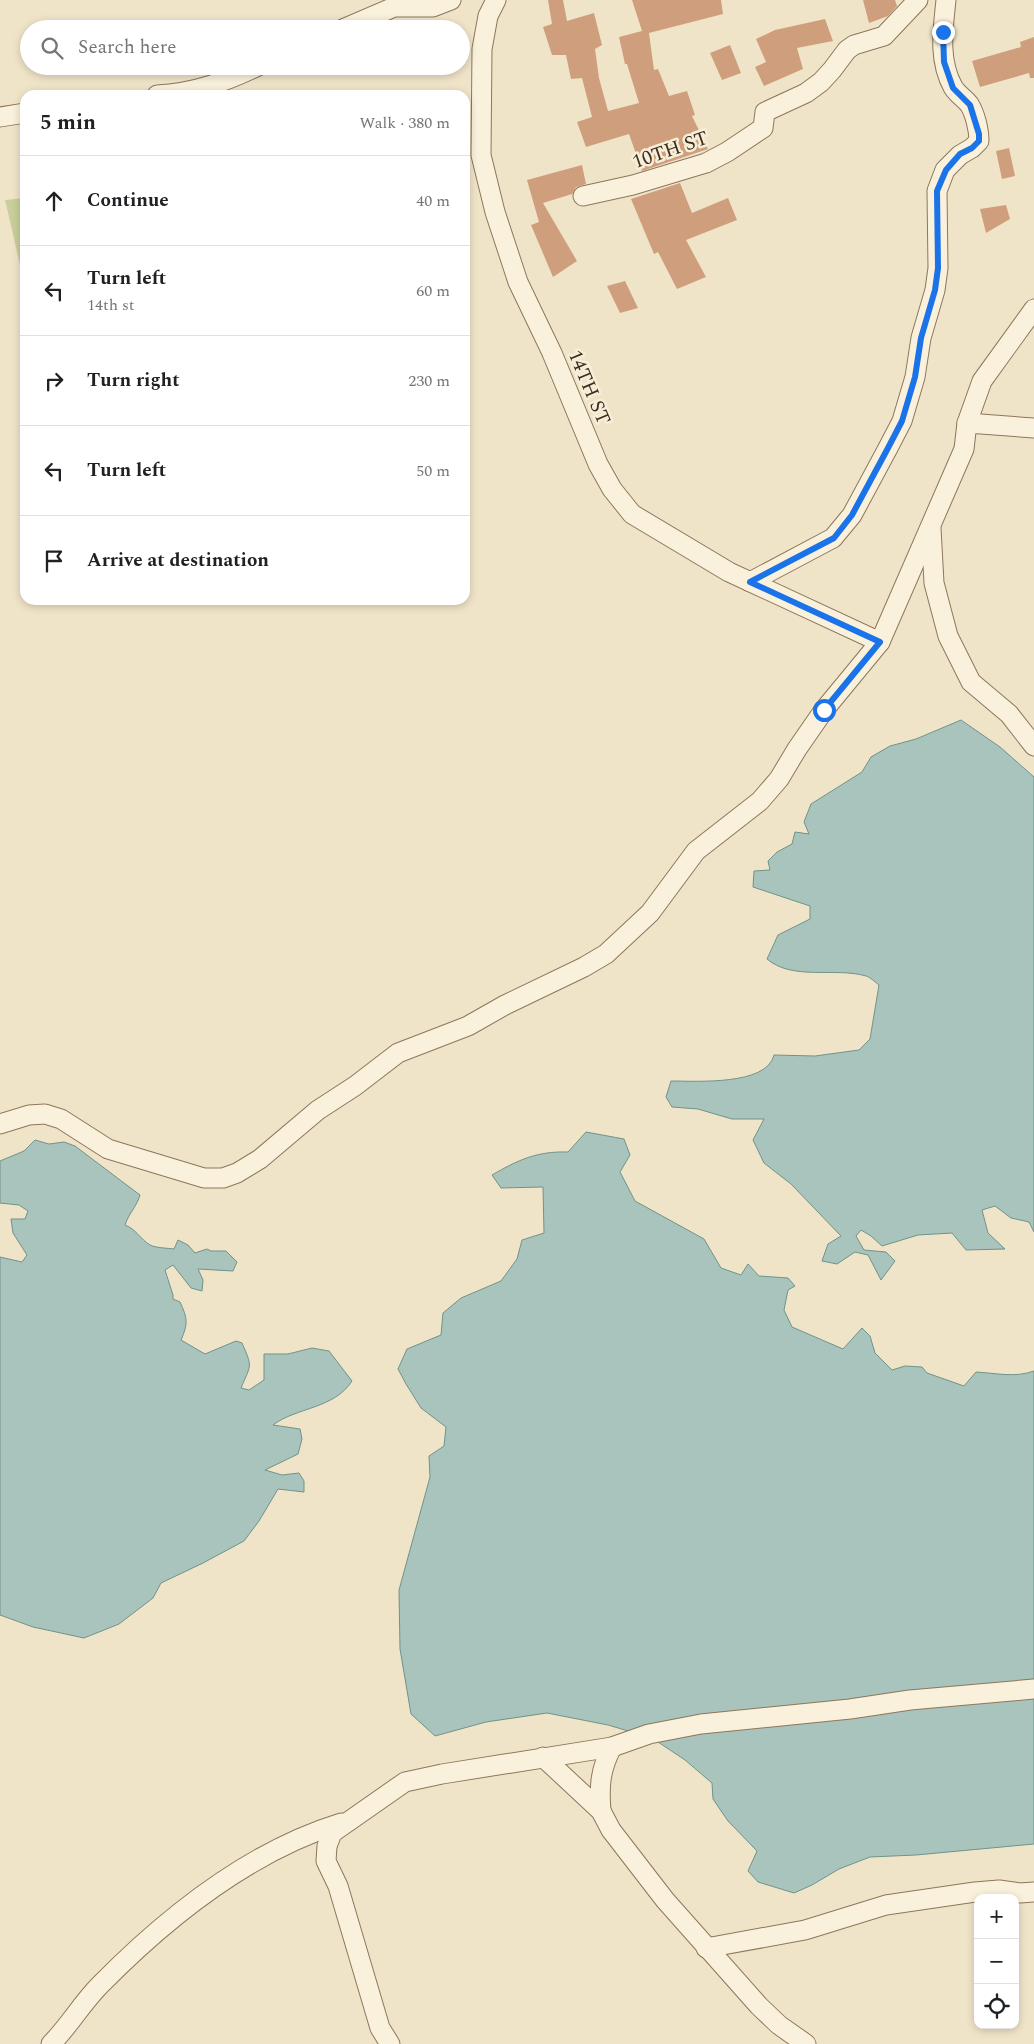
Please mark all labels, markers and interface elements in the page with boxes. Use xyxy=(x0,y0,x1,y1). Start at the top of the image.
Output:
search box xyxy=(20,20,470,75)
route end xyxy=(932,21,955,44)
text: Search here xyxy=(78,33,177,62)
icon: search xyxy=(38,34,66,62)
text: 5 min xyxy=(40,107,96,139)
text: Walk · 380 m xyxy=(359,111,450,135)
street label: 10TH ST xyxy=(628,123,712,177)
text: Continue xyxy=(87,186,169,215)
icon: ahead xyxy=(40,187,68,215)
text: 40 m xyxy=(416,189,450,213)
text: Turn left xyxy=(87,264,166,293)
icon: left xyxy=(40,277,68,305)
text: 60 m xyxy=(416,279,450,303)
text: 14th st xyxy=(87,293,134,317)
street label: 14TH ST xyxy=(560,345,618,430)
text: Turn right xyxy=(87,366,180,395)
icon: right xyxy=(40,367,68,395)
text: 230 m xyxy=(408,369,450,393)
text: Turn left xyxy=(87,456,166,485)
icon: left xyxy=(40,457,68,485)
text: 50 m xyxy=(416,459,450,483)
text: Arrive at destination xyxy=(87,546,269,575)
icon: arrive xyxy=(40,547,68,575)
route start xyxy=(813,699,836,722)
map controls xyxy=(974,1894,1019,2029)
button: + xyxy=(974,1894,1019,1939)
button: − xyxy=(974,1939,1019,1984)
button: locate xyxy=(974,1984,1019,2029)

